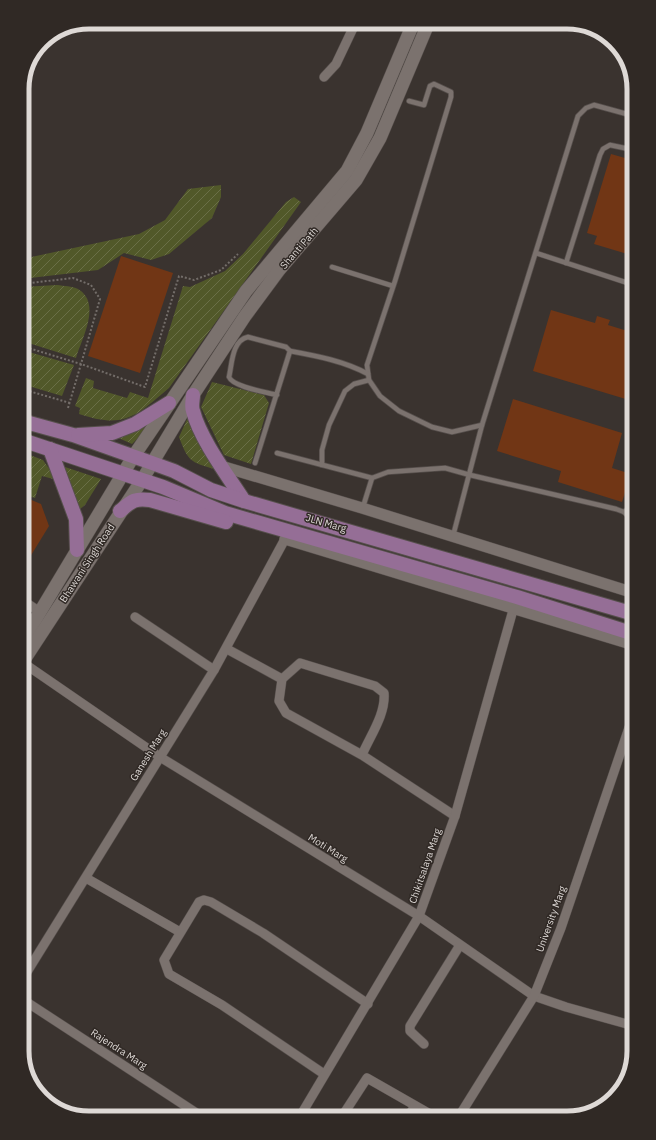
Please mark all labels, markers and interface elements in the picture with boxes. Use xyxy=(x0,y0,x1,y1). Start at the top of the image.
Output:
street label: Shanti Path xyxy=(277,224,321,272)
street label: JLN Marg xyxy=(304,511,349,535)
street label: Bhawani Singh Road xyxy=(57,521,117,605)
street label: Ganesh Marg xyxy=(127,726,169,783)
street label: Chikitsalaya Marg xyxy=(406,826,444,905)
street label: Moti Marg xyxy=(306,831,351,866)
street label: University Marg xyxy=(533,884,569,954)
street label: Rajendra Marg xyxy=(88,1026,150,1072)

